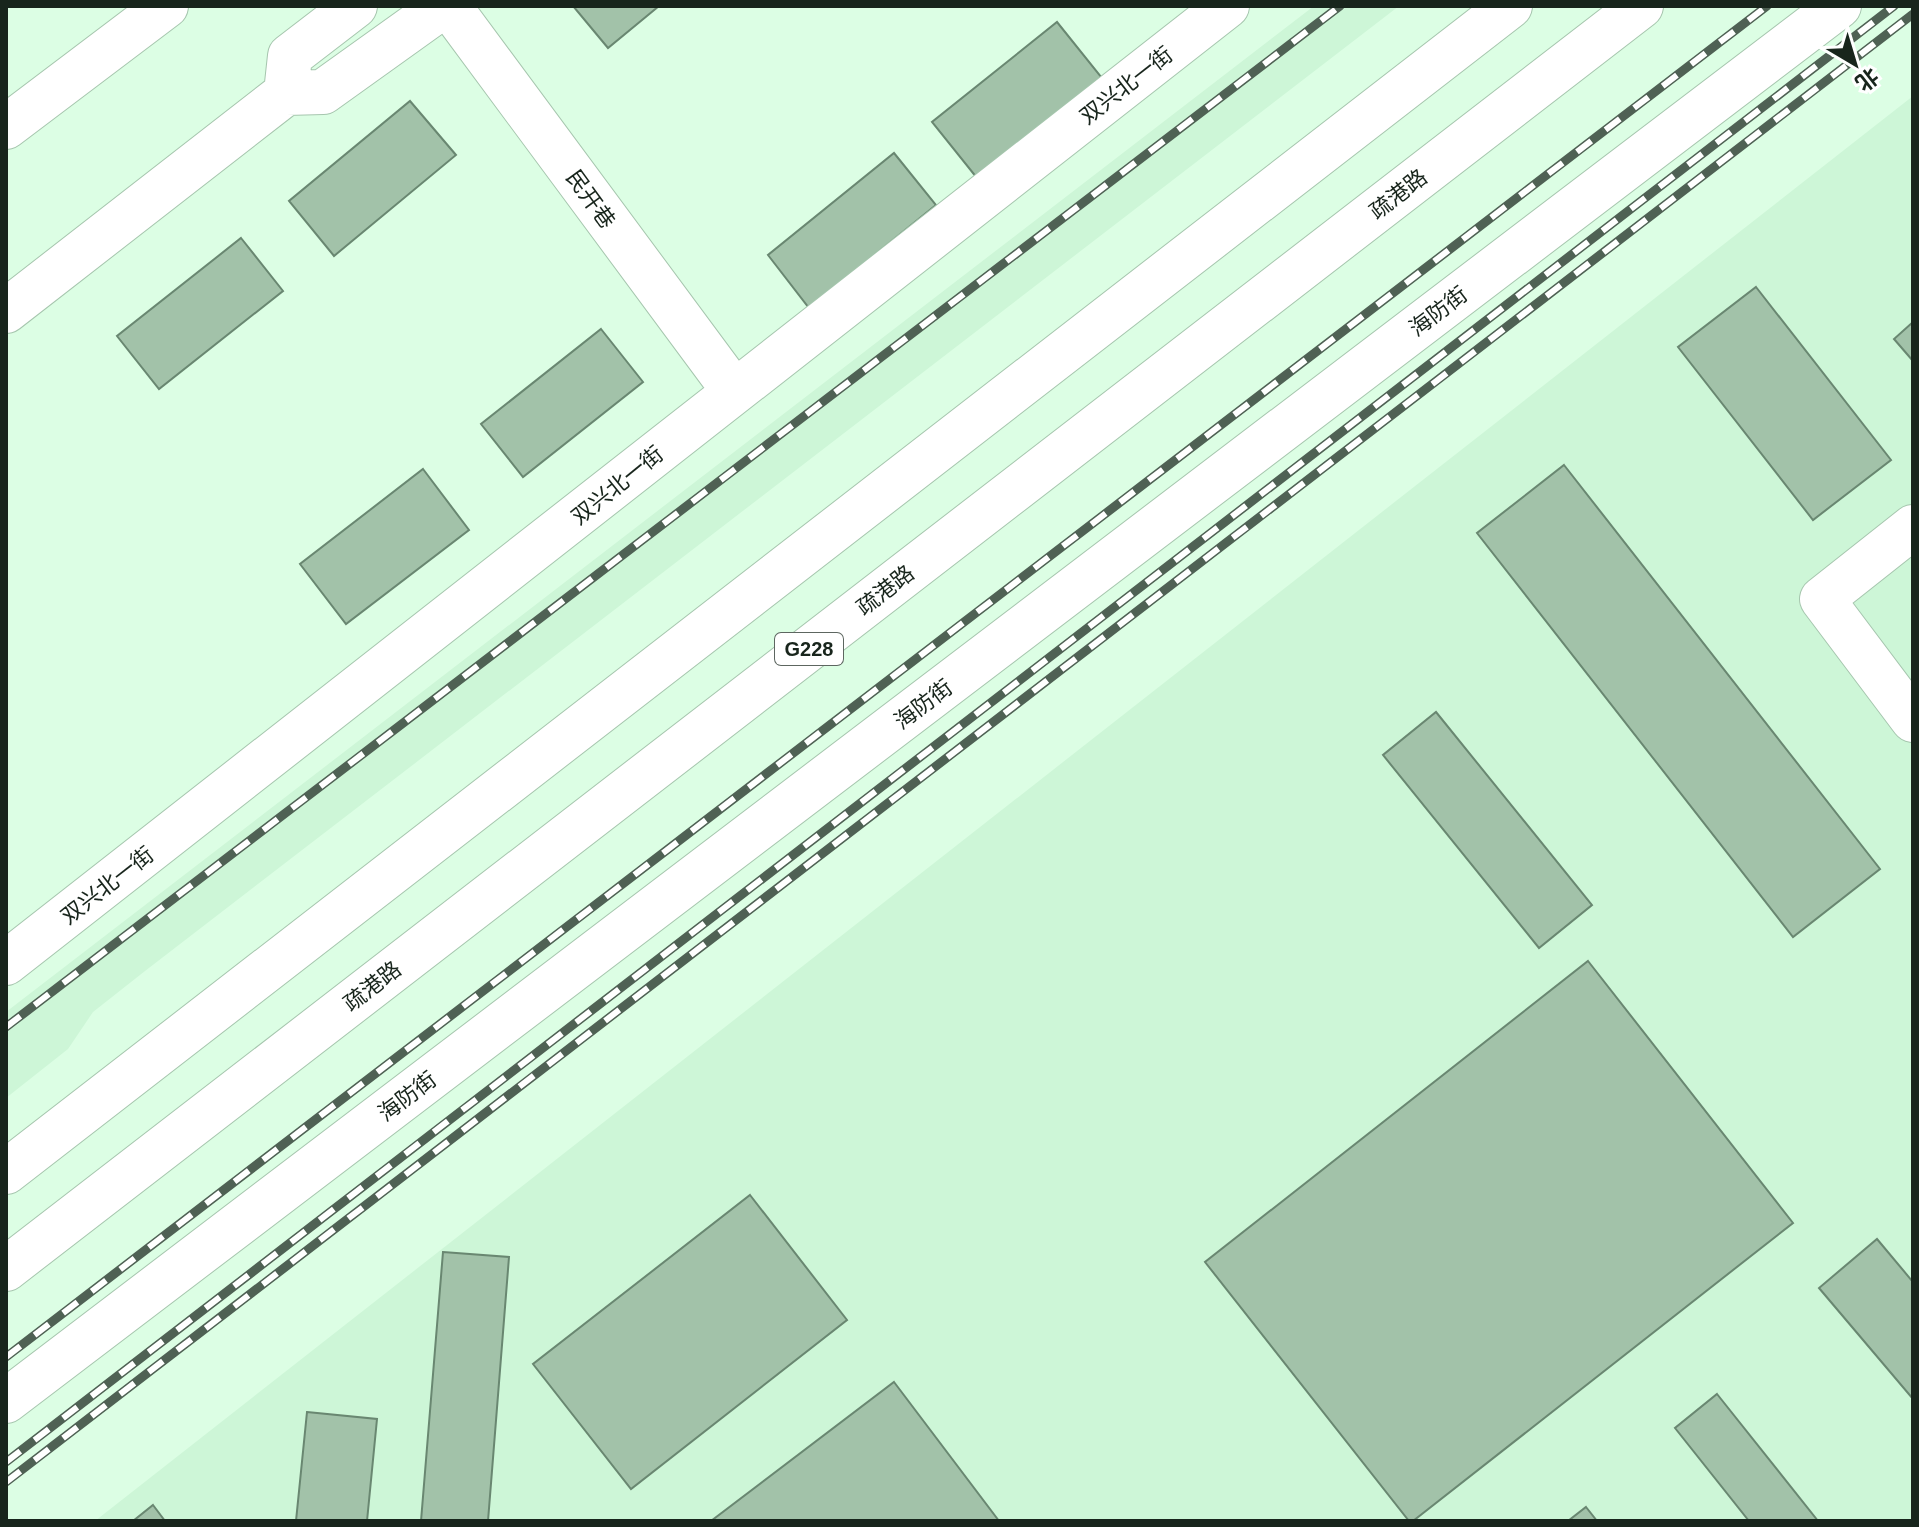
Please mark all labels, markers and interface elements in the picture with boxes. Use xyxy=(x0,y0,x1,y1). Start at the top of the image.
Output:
north arrow xyxy=(1815,24,1895,104)
street label: 双兴北一街 xyxy=(1075,42,1177,129)
text: 北 xyxy=(1851,63,1883,96)
street label: 疏港路 xyxy=(1365,164,1432,225)
street label: 民开巷 xyxy=(561,165,620,233)
street label: 海防街 xyxy=(1404,282,1472,341)
street label: 双兴北一街 xyxy=(567,441,668,530)
street label: 疏港路 xyxy=(852,560,919,621)
road number: G228 xyxy=(775,633,843,665)
street label: 海防街 xyxy=(889,675,957,734)
street label: 双兴北一街 xyxy=(56,842,158,929)
street label: 疏港路 xyxy=(339,956,406,1017)
street label: 海防街 xyxy=(373,1067,441,1126)

